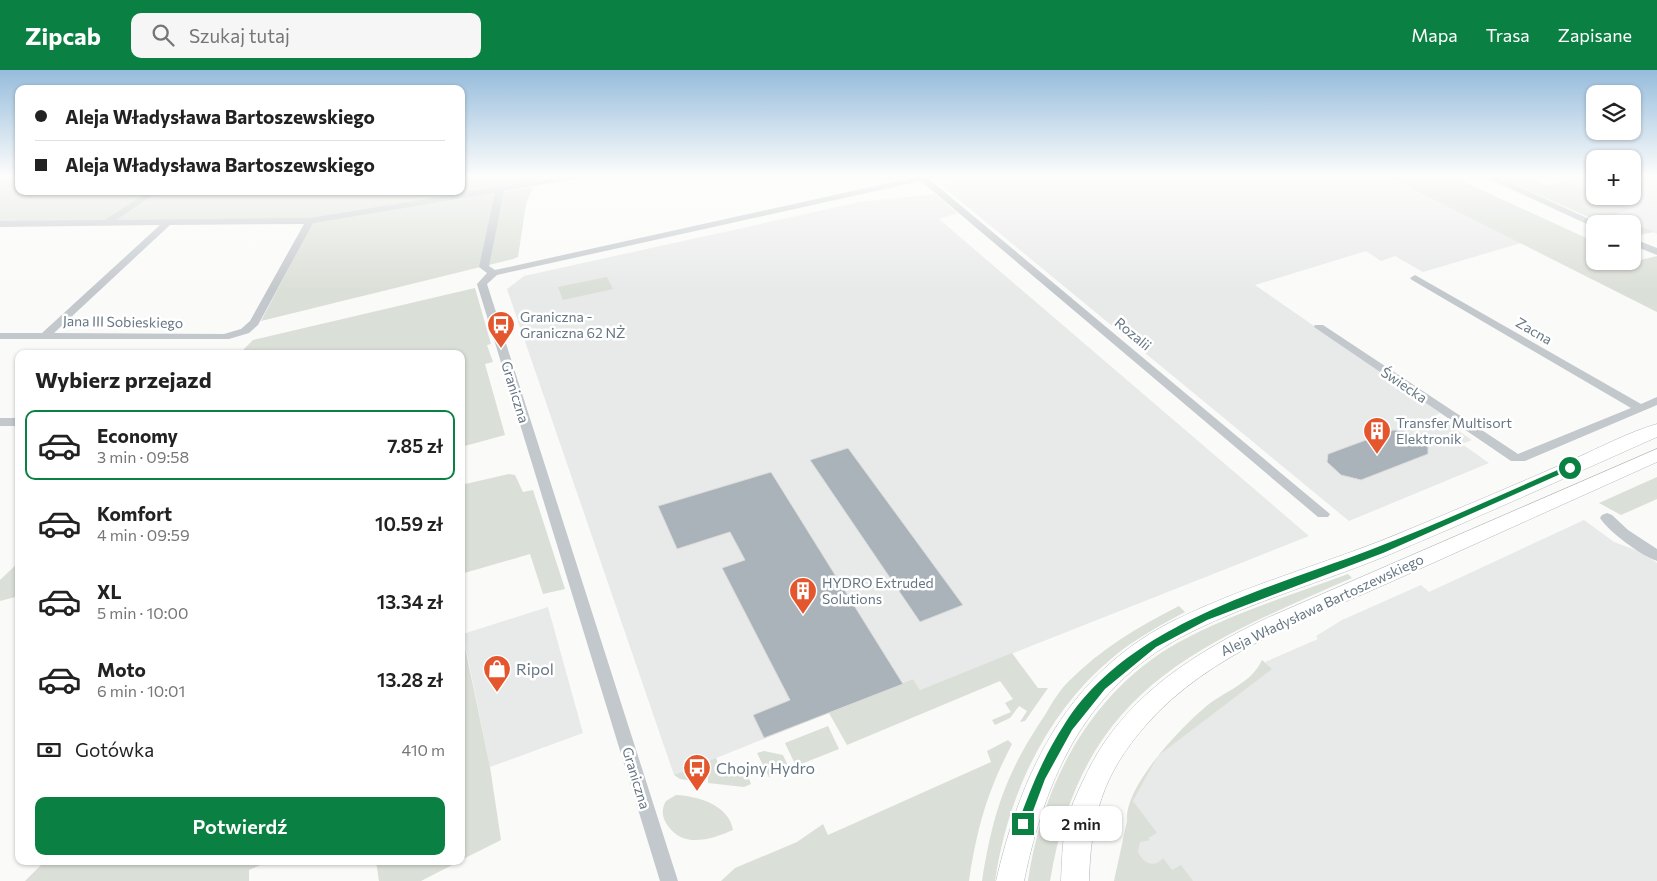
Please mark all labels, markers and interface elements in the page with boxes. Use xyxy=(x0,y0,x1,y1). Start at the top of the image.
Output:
search box xyxy=(131,13,481,58)
text: Zipcab xyxy=(25,21,101,50)
icon: search xyxy=(149,21,177,49)
text: Szukaj tutaj xyxy=(189,24,290,47)
text: Mapa xyxy=(1411,24,1458,46)
text: Trasa xyxy=(1486,24,1530,46)
text: Zapisane xyxy=(1558,24,1632,46)
map controls xyxy=(1586,85,1641,270)
button: layers xyxy=(1586,85,1641,140)
text: Aleja Władysława Bartoszewskiego xyxy=(65,105,375,128)
button: + xyxy=(1586,150,1641,205)
text: Aleja Władysława Bartoszewskiego xyxy=(65,153,375,176)
button: − xyxy=(1586,215,1641,270)
place label: Graniczna - Graniczna 62 NŻ xyxy=(520,308,625,341)
bus stop icon: Graniczna - Graniczna 62 NŻ xyxy=(486,310,516,349)
street label: Jana III Sobieskiego xyxy=(63,312,183,331)
street label: Zacna xyxy=(1513,313,1555,348)
street label: Rozalii xyxy=(1112,314,1155,354)
street label: Graniczna xyxy=(498,359,533,425)
street label: Świecka xyxy=(1378,363,1431,406)
text: Wybierz przejazd xyxy=(35,366,212,393)
place label: Transfer Multisort Elektronik xyxy=(1396,414,1512,447)
building icon: Transfer Multisort Elektronik xyxy=(1362,416,1392,455)
icon: car xyxy=(37,423,82,468)
text: Economy xyxy=(97,424,178,447)
text: 7.85 zł xyxy=(387,434,443,457)
text: 3 min · 09:58 xyxy=(97,447,189,466)
route start xyxy=(1559,457,1581,479)
icon: car xyxy=(37,501,82,546)
text: Komfort xyxy=(97,502,172,525)
text: 10.59 zł xyxy=(375,512,443,535)
text: 4 min · 09:59 xyxy=(97,525,190,544)
street label: Aleja Władysława Bartoszewskiego xyxy=(1218,550,1426,659)
place label: HYDRO Extruded Solutions xyxy=(822,574,934,607)
building icon: HYDRO Extruded Solutions xyxy=(788,576,818,615)
icon: car xyxy=(37,579,82,624)
text: XL xyxy=(97,580,122,603)
text: 13.34 zł xyxy=(377,590,443,613)
text: 5 min · 10:00 xyxy=(97,603,188,622)
shop icon: Ripol xyxy=(482,654,512,693)
icon: car xyxy=(37,657,82,702)
text: Moto xyxy=(97,658,146,681)
place label: Ripol xyxy=(516,659,554,678)
text: 13.28 zł xyxy=(377,668,443,691)
text: 6 min · 10:01 xyxy=(97,681,185,700)
icon: cash xyxy=(35,736,63,764)
text: Gotówka xyxy=(75,738,154,761)
text: 410 m xyxy=(402,740,445,759)
street label: Graniczna xyxy=(619,745,654,811)
bus stop icon: Chojny Hydro xyxy=(682,753,712,792)
place label: Chojny Hydro xyxy=(716,758,815,777)
button: Potwierdź xyxy=(35,797,445,855)
callout: 2 min xyxy=(1040,806,1123,842)
route end xyxy=(1012,813,1034,835)
text: 2 min xyxy=(1061,814,1101,833)

